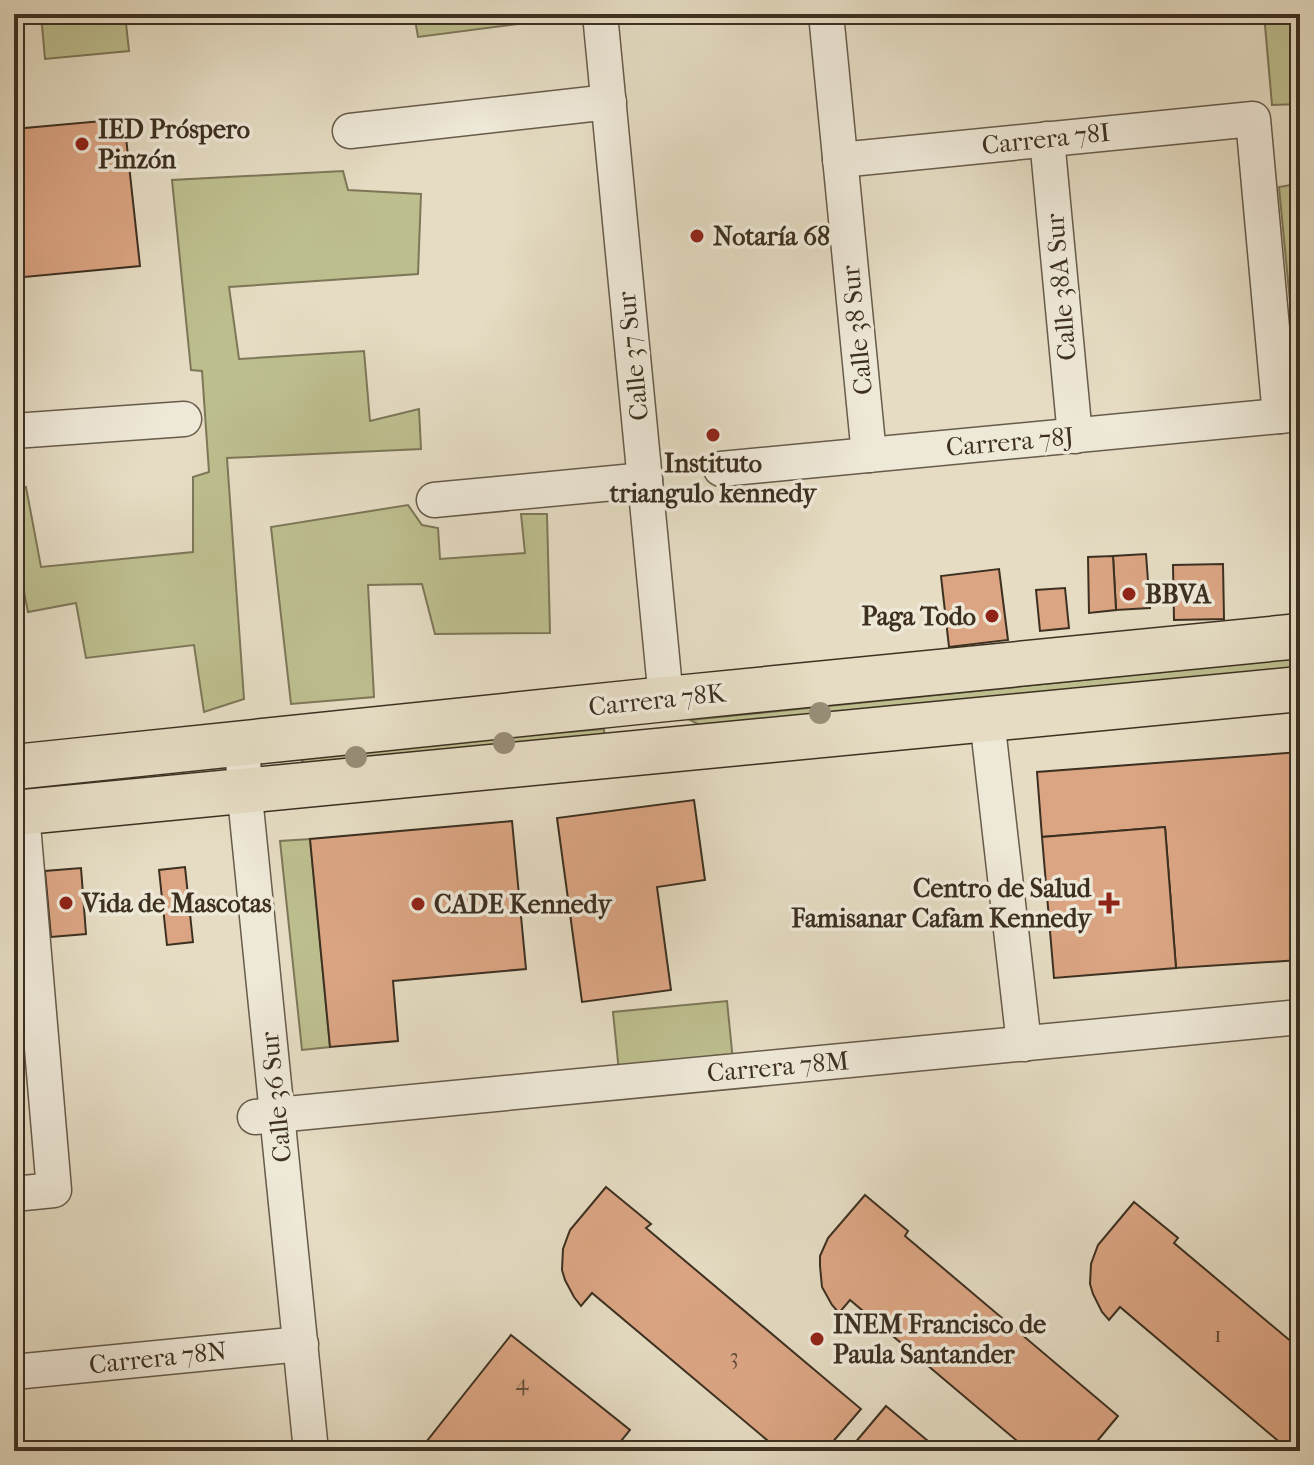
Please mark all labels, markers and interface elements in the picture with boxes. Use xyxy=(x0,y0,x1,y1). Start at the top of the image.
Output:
place label: IED Próspero Pinzón xyxy=(98,114,250,175)
street label: Carrera 78I xyxy=(980,117,1112,161)
marker: IED Próspero Pinzón xyxy=(73,135,91,153)
street label: Calle 38A Sur xyxy=(1039,212,1083,362)
place label: Notaría 68 xyxy=(713,221,830,252)
marker: Notaría 68 xyxy=(688,227,706,245)
street label: Calle 38 Sur xyxy=(835,263,879,397)
street label: Calle 37 Sur xyxy=(611,290,655,422)
street label: Carrera 78J xyxy=(945,421,1075,463)
marker: Instituto triangulo kennedy xyxy=(704,426,722,444)
place label: Instituto triangulo kennedy xyxy=(609,448,818,509)
place label: BBVA xyxy=(1145,579,1212,610)
marker: BBVA xyxy=(1120,585,1138,603)
place label: Paga Todo xyxy=(861,601,976,632)
marker: Paga Todo xyxy=(983,607,1001,625)
street label: Carrera 78K xyxy=(587,677,728,723)
place label: Centro de Salud Famisanar Cafam Kennedy xyxy=(790,873,1093,934)
place label: Vida de Mascotas xyxy=(81,888,272,919)
place label: CADE Kennedy xyxy=(434,889,613,920)
marker: Centro de Salud Famisanar Cafam Kennedy xyxy=(1098,892,1120,914)
marker: Vida de Mascotas xyxy=(57,894,75,912)
marker: CADE Kennedy xyxy=(409,895,427,913)
street label: Calle 36 Sur xyxy=(254,1030,298,1164)
street label: Carrera 78M xyxy=(706,1045,850,1089)
place label: INEM Francisco de Paula Santander xyxy=(833,1309,1046,1370)
house number: 1 xyxy=(1214,1322,1222,1348)
marker: INEM Francisco de Paula Santander xyxy=(808,1330,826,1348)
street label: Carrera 78N xyxy=(88,1335,229,1381)
house number: 3 xyxy=(729,1344,739,1370)
house number: 4 xyxy=(516,1370,530,1396)

